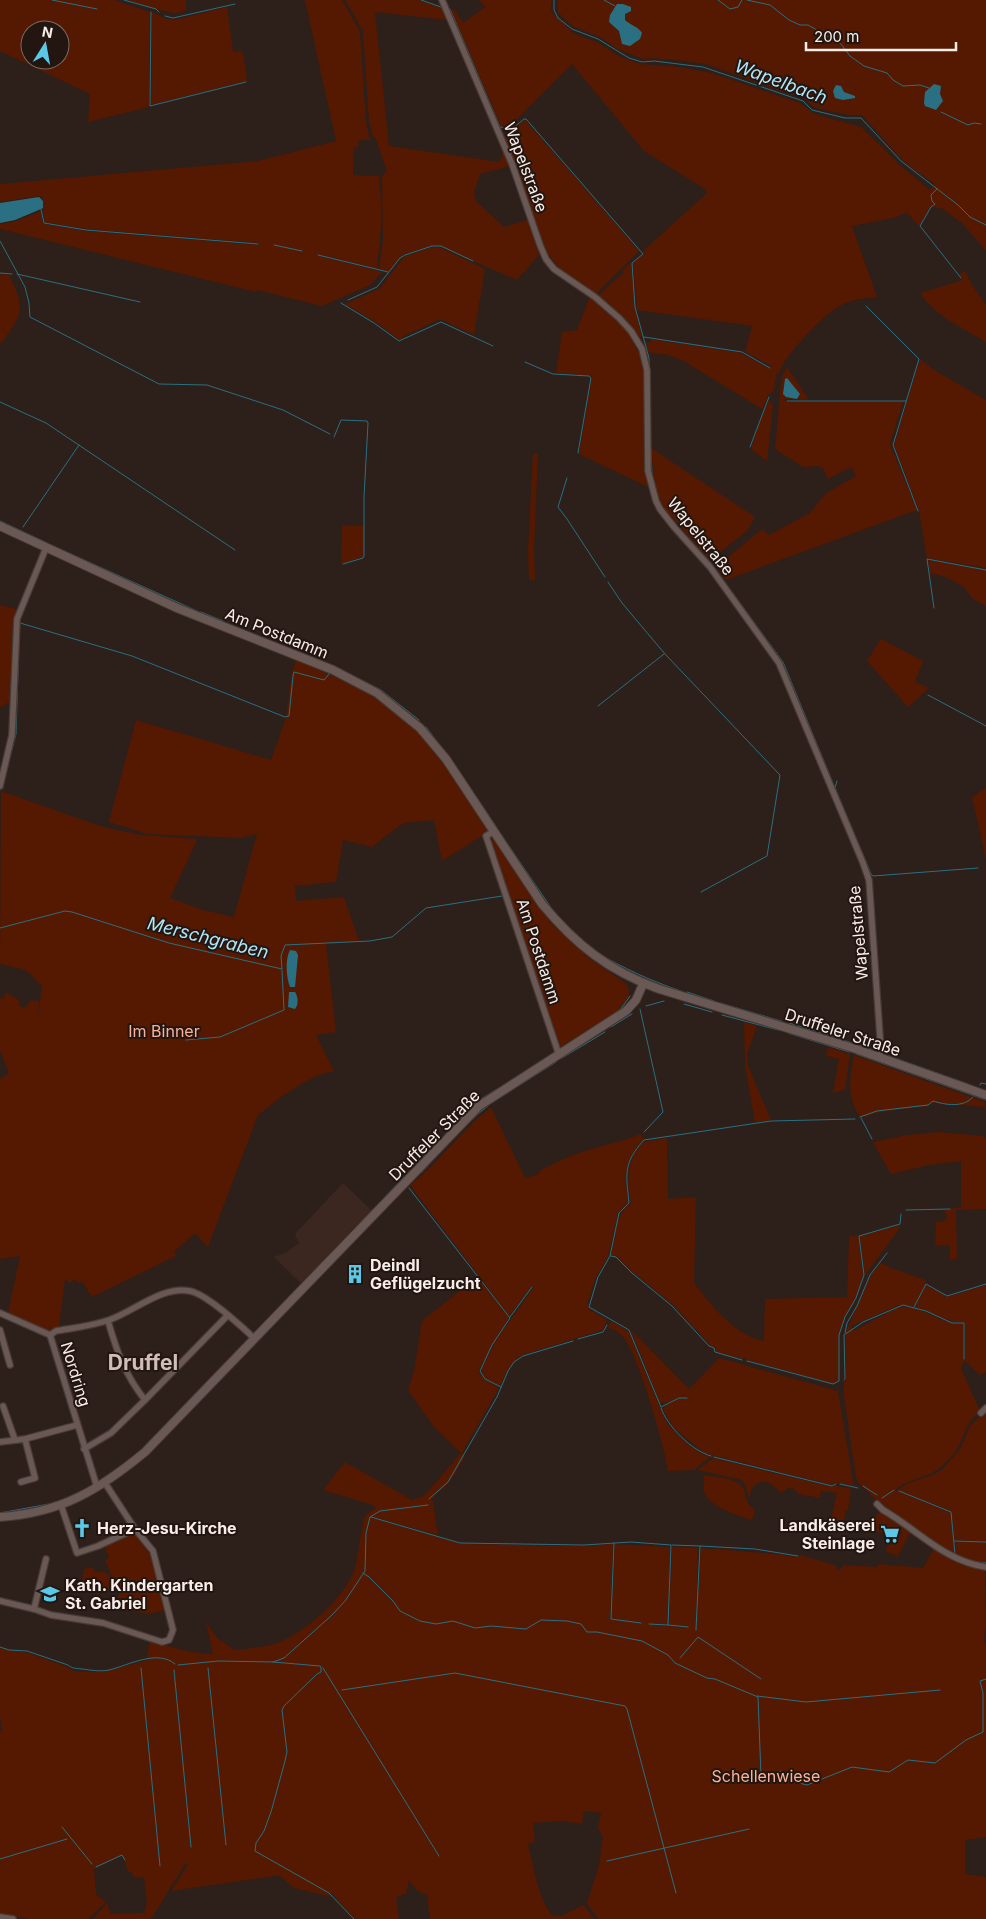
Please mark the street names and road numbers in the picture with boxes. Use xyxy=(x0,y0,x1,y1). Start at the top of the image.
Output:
street label: Wapelstraße xyxy=(500,119,552,215)
street label: Wapelstraße xyxy=(663,493,739,579)
street label: Am Postdamm xyxy=(222,603,332,663)
street label: Wapelstraße xyxy=(844,885,872,981)
street label: Am Postdamm xyxy=(513,896,565,1006)
street label: Druffeler Straße xyxy=(783,1004,903,1060)
street label: Druffeler Straße xyxy=(384,1085,484,1185)
street label: Nordring xyxy=(57,1339,95,1409)

